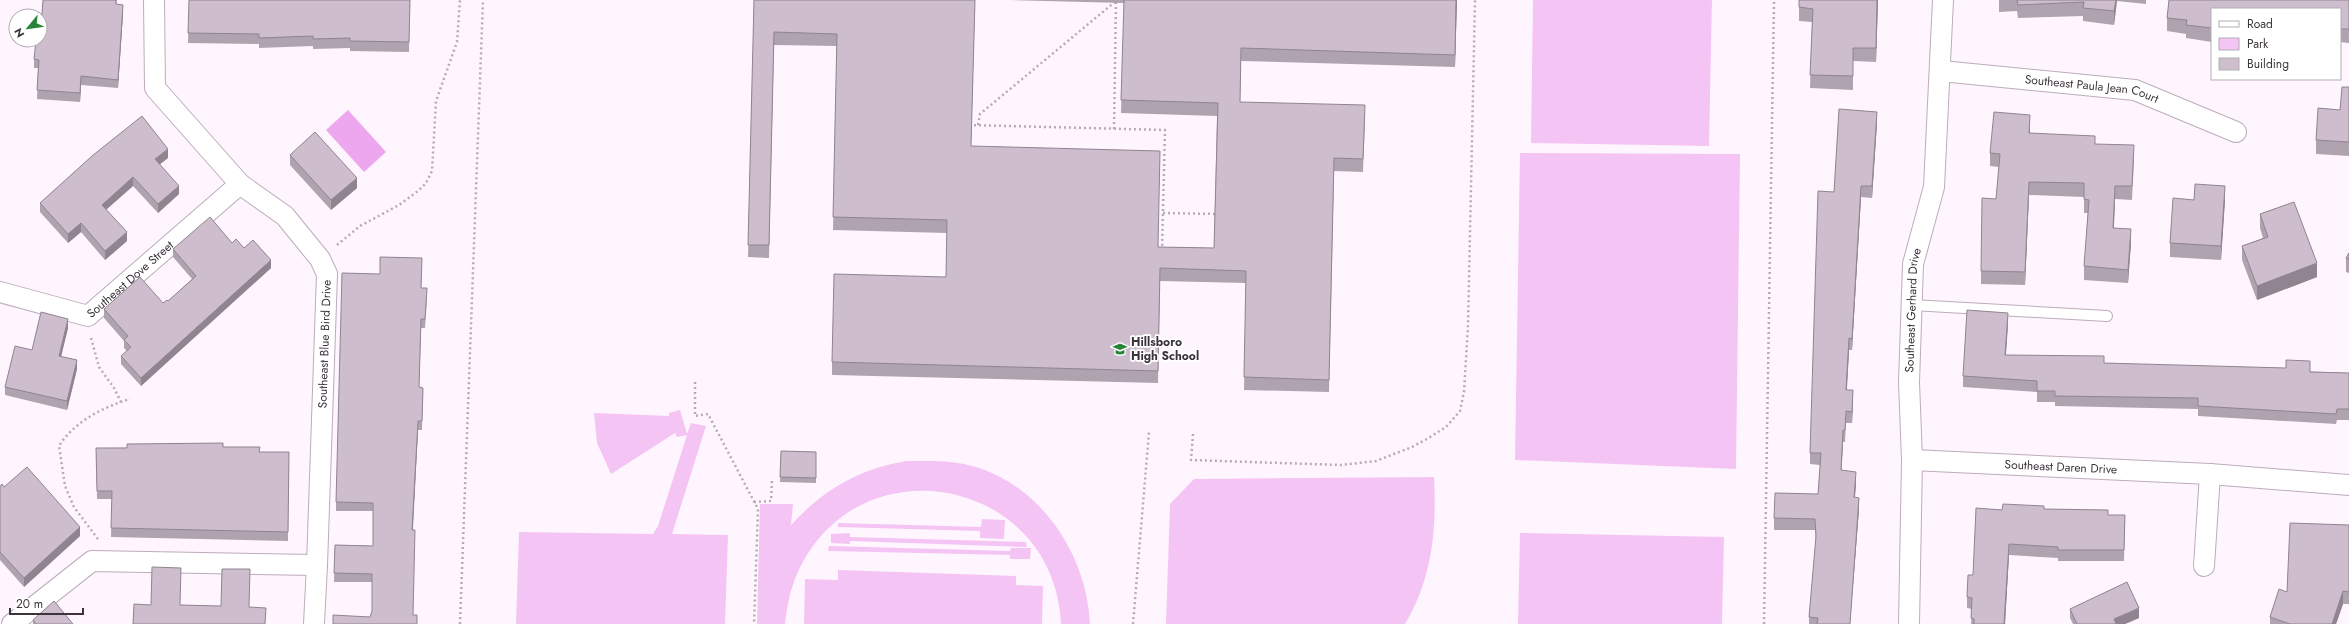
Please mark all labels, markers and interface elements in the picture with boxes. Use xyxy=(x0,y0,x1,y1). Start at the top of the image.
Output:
north arrow xyxy=(8,8,48,48)
legend xyxy=(2211,8,2341,80)
text: Road xyxy=(2247,15,2273,33)
text: N xyxy=(10,25,28,41)
text: Park xyxy=(2247,35,2269,53)
text: Building xyxy=(2247,55,2289,73)
street label: Southeast Paula Jean Court xyxy=(2024,70,2161,108)
street label: Southeast Dove Street xyxy=(83,236,178,322)
street label: Southeast Gerhard Drive xyxy=(1900,246,1926,373)
street label: Southeast Blue Bird Drive xyxy=(313,279,336,409)
place label: Hillsboro High School xyxy=(1131,333,1199,365)
school or university icon: Hillsboro High School xyxy=(1112,341,1128,357)
street label: Southeast Daren Drive xyxy=(2004,455,2118,479)
scale bar xyxy=(10,590,83,616)
text: 20 m xyxy=(16,595,43,613)

